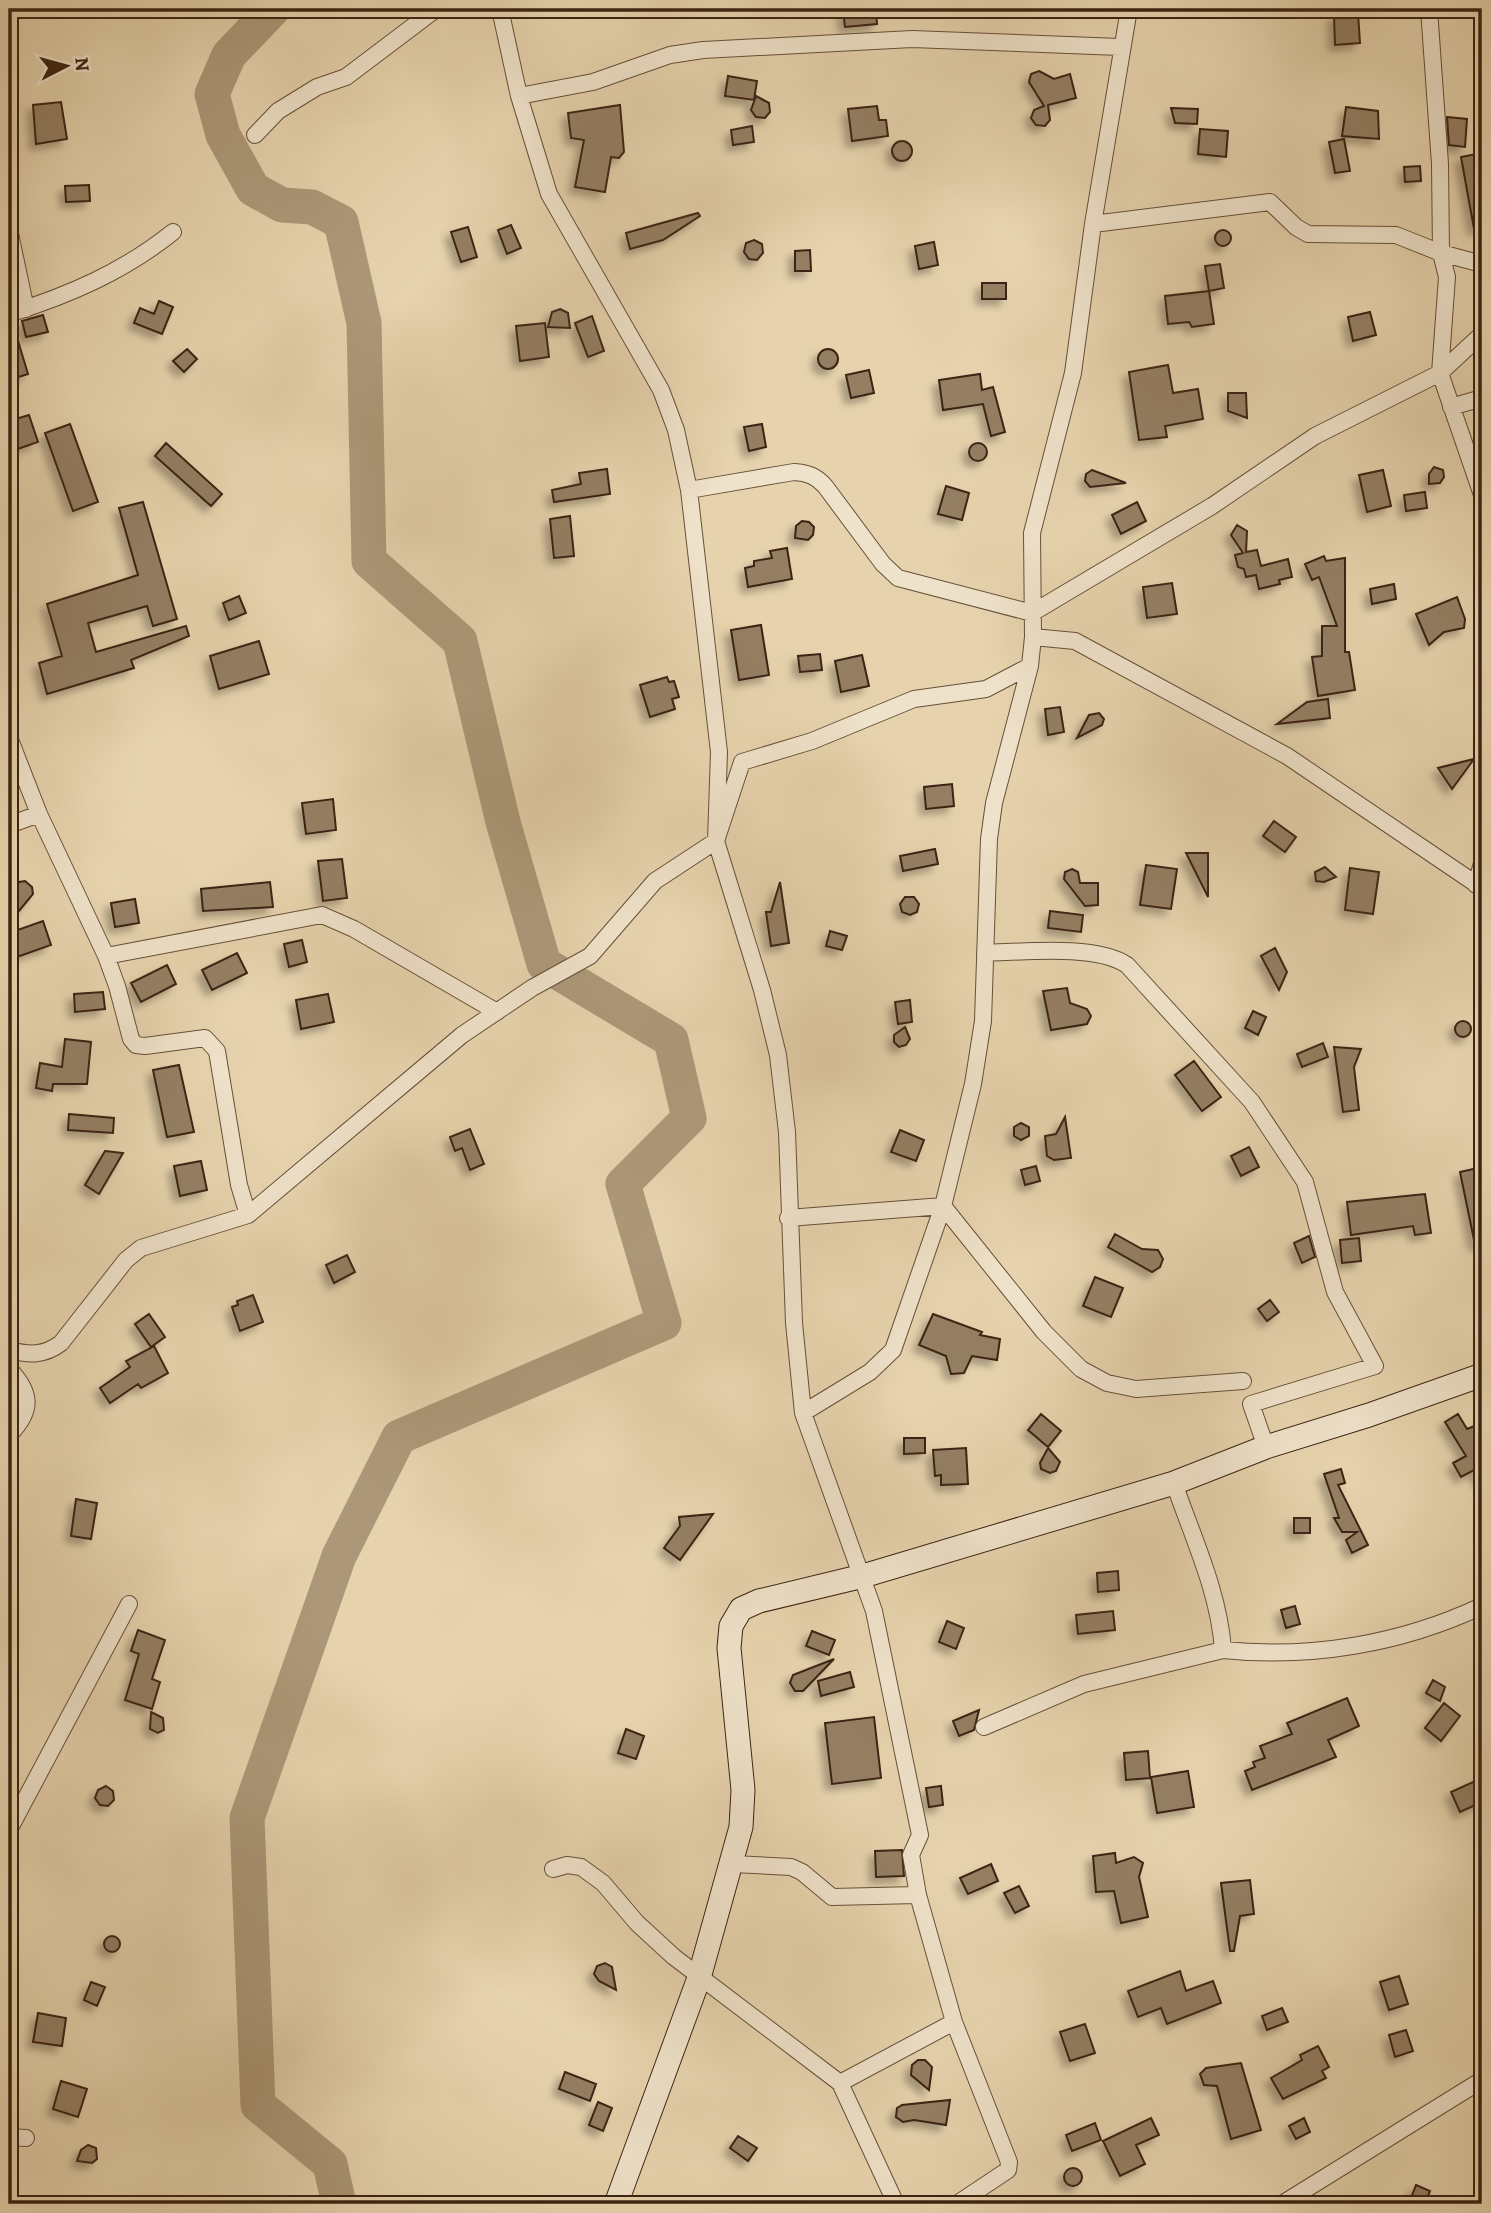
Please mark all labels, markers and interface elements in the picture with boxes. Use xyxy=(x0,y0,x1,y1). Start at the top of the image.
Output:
north arrow xyxy=(32,32,102,102)
text: N xyxy=(68,56,96,73)

